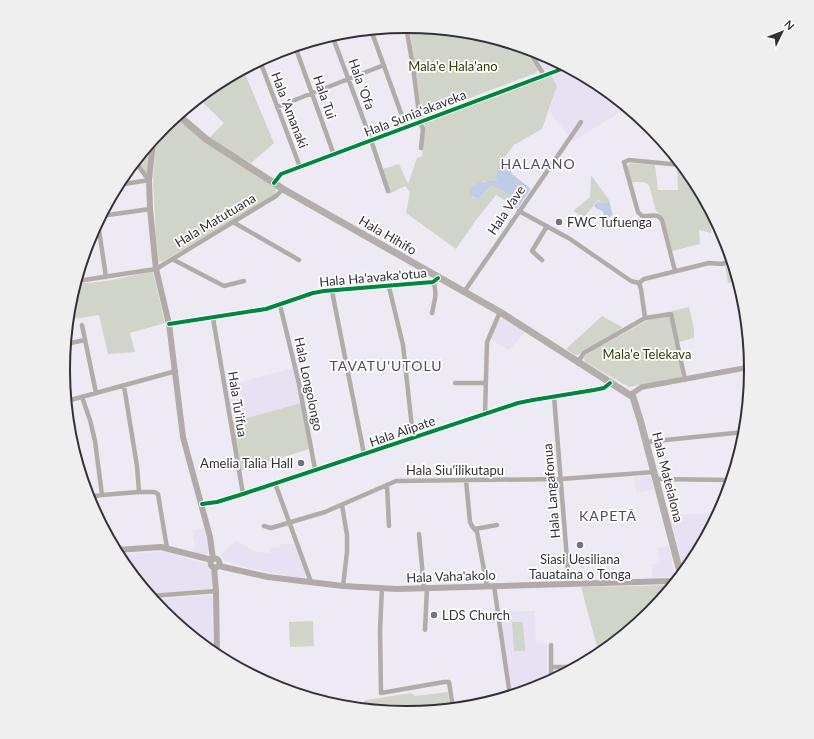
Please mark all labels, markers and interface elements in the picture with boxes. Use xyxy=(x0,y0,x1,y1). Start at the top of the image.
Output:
north arrow xyxy=(762,12,802,52)
text: N xyxy=(782,17,797,32)
street label: Hala 'Ofa xyxy=(345,56,379,112)
park label: Mala'e Hala'ano xyxy=(408,58,498,74)
street label: Hala 'Amanaki xyxy=(268,70,312,150)
street label: Hala Tui xyxy=(310,73,340,121)
street label: Hala Sunia'akaveka xyxy=(362,86,468,140)
district label: HALAANO xyxy=(500,155,576,172)
street label: Hala Vave xyxy=(484,182,528,238)
street label: Hala Matutuana xyxy=(172,190,258,250)
street label: Hala Hihifo xyxy=(356,212,420,258)
place label: FWC Tufuenga xyxy=(567,214,652,230)
marker: FWC Tufuenga xyxy=(554,217,564,227)
street label: Hala Ha'avaka'otua xyxy=(319,264,427,290)
street label: Hala Longolongo xyxy=(291,336,327,432)
park label: Mala'e Telekava xyxy=(603,346,691,362)
district label: TAVATU'UTOLU xyxy=(329,357,443,374)
street label: Hala Tu'ifua xyxy=(225,370,251,438)
street label: Hala Alipate xyxy=(367,412,437,450)
street label: Hala Mateialona xyxy=(649,430,687,524)
street label: Hala Langafonua xyxy=(539,443,563,539)
place label: Amelia Talia Hall xyxy=(200,455,293,471)
marker: Amelia Talia Hall xyxy=(296,458,306,468)
street label: Hala Siu'ilikutapu xyxy=(406,462,504,478)
district label: KAPETĀ xyxy=(579,507,637,524)
marker: Siasi Uesiliana Tauataina o Tonga xyxy=(575,540,585,550)
place label: Siasi Uesiliana Tauataina o Tonga xyxy=(529,551,631,582)
street label: Hala Vaha'akolo xyxy=(406,566,496,586)
place label: LDS Church xyxy=(442,607,510,623)
marker: LDS Church xyxy=(429,610,439,620)

